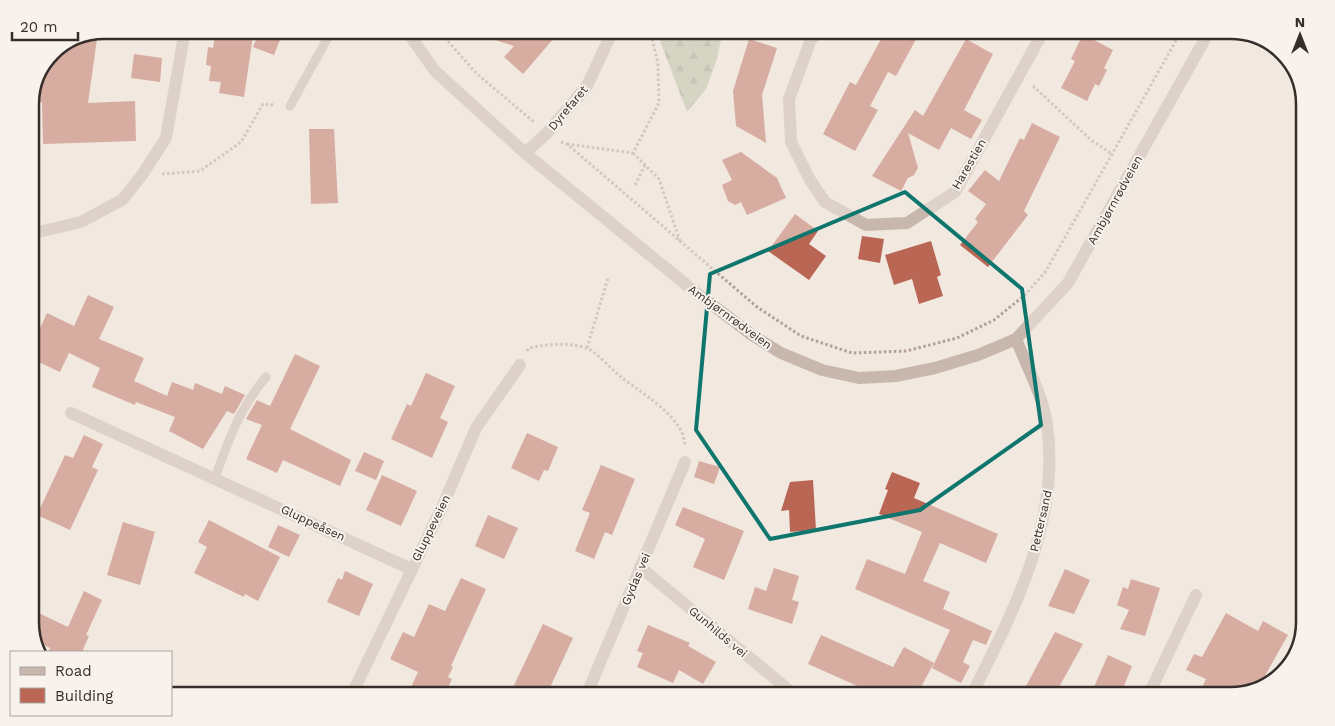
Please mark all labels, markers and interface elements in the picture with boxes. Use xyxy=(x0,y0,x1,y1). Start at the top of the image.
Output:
scale bar xyxy=(12,10,79,42)
north arrow xyxy=(1275,10,1325,60)
text: N xyxy=(1295,14,1305,30)
text: 20 m xyxy=(20,18,58,36)
street label: Dyrefaret xyxy=(545,83,591,133)
street label: Harestien xyxy=(949,136,989,192)
street label: Ambjørnrødveien xyxy=(1085,153,1145,247)
street label: Ambjørnrødveien xyxy=(686,282,774,352)
street label: Pettersand xyxy=(1027,489,1055,553)
street label: Gluppeveien xyxy=(409,492,453,564)
street label: Gluppeåsen xyxy=(279,502,347,544)
street label: Gydas vei xyxy=(619,551,653,607)
street label: Gunhilds vei xyxy=(686,604,750,660)
legend xyxy=(10,651,172,716)
text: Road xyxy=(55,662,92,680)
text: Building xyxy=(55,687,113,705)

